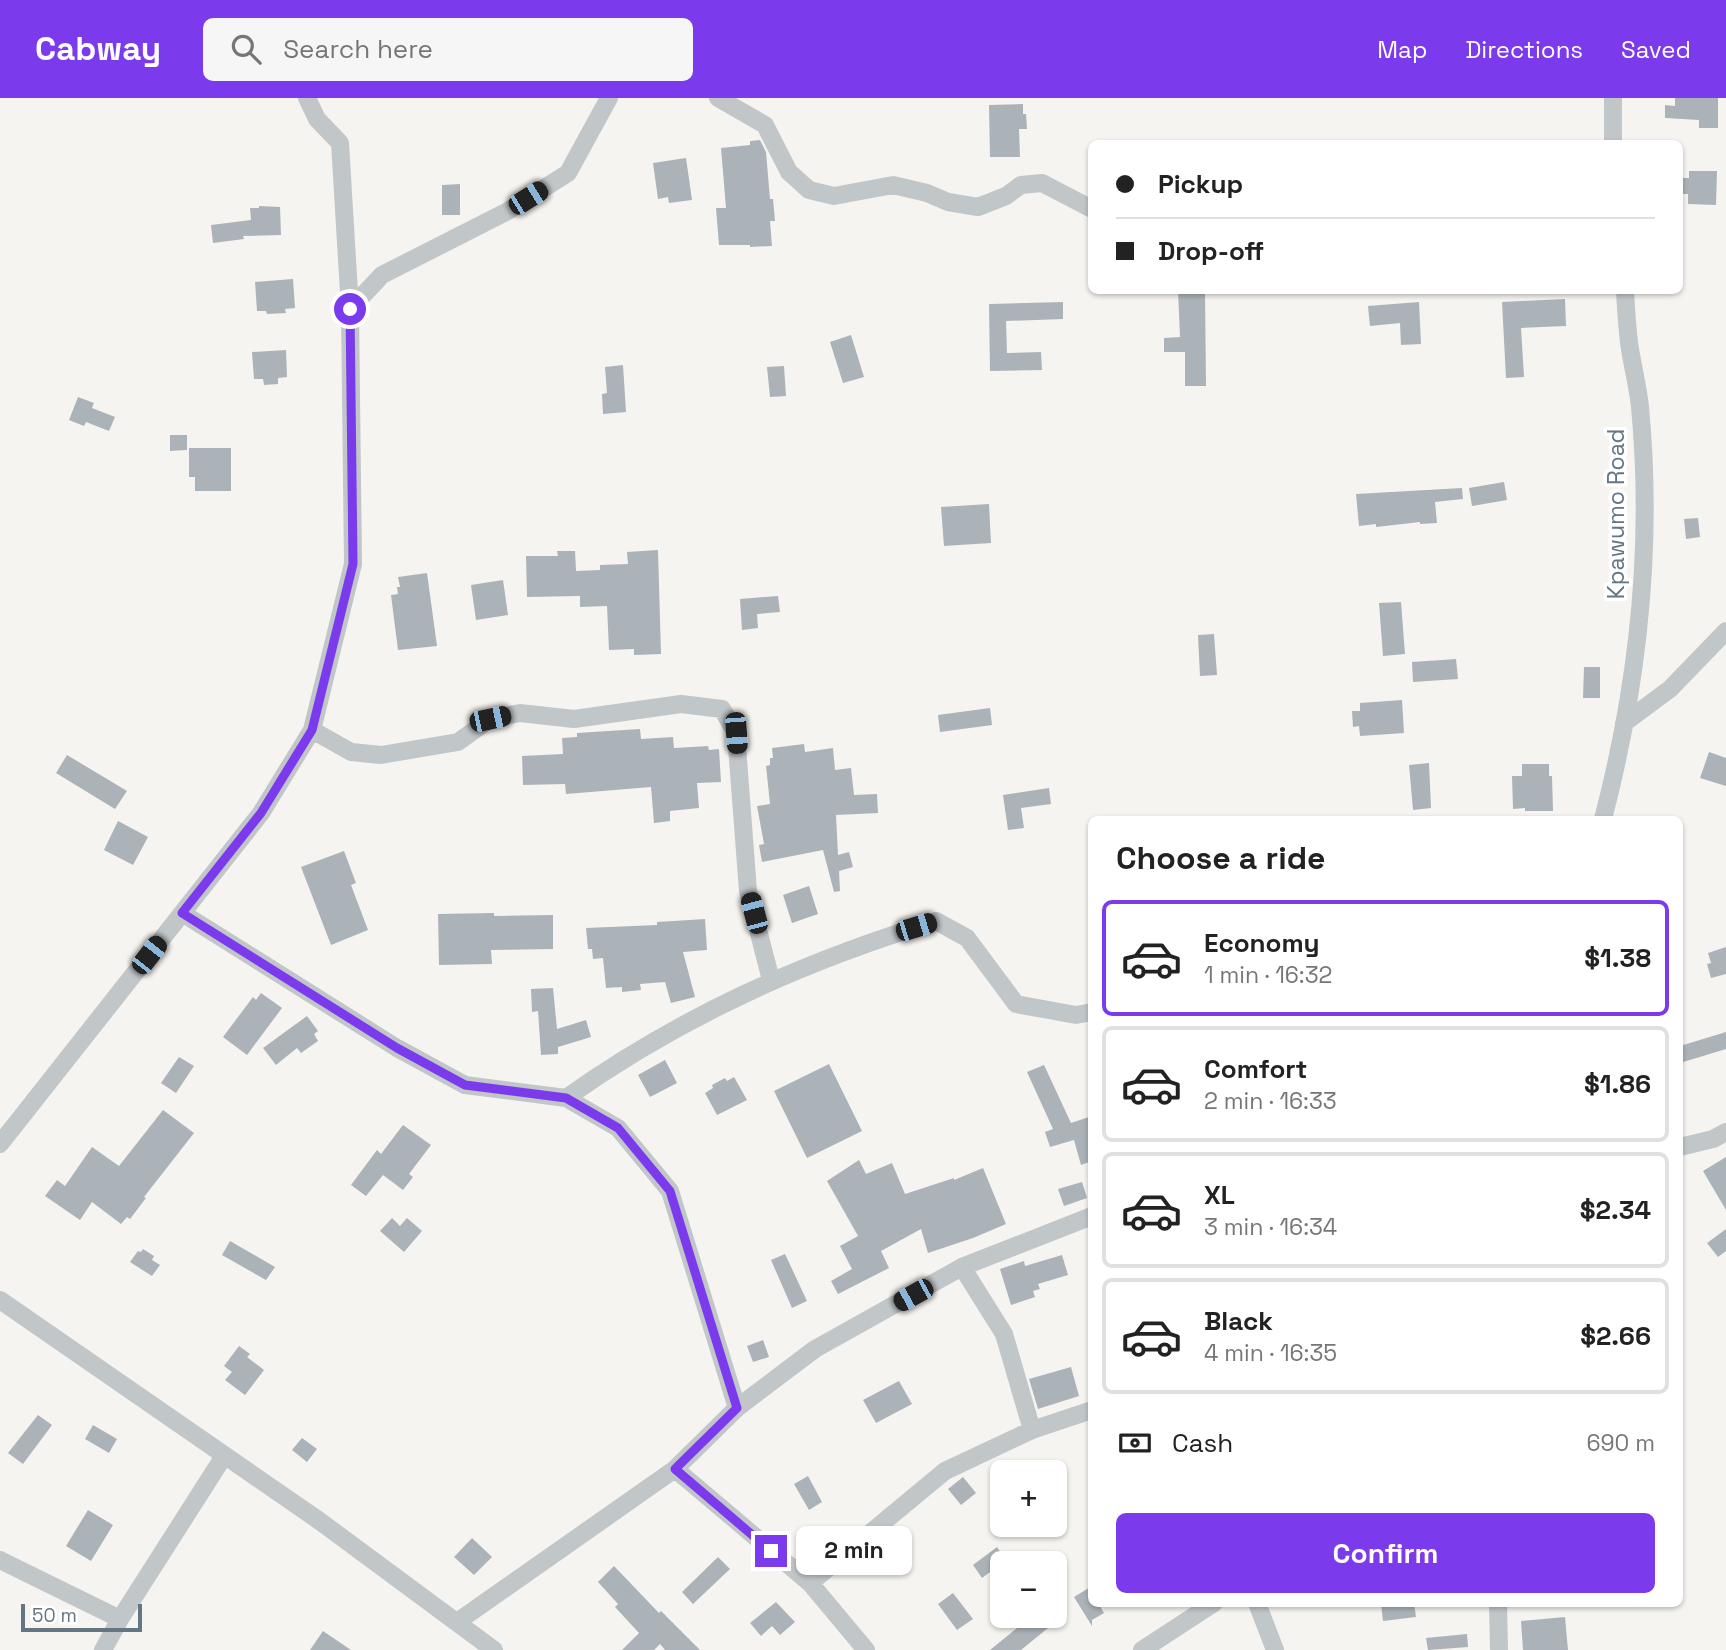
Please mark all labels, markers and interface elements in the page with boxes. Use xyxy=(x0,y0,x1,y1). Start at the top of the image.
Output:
search box xyxy=(203,18,693,81)
text: Cabway xyxy=(35,28,161,70)
icon: search xyxy=(227,30,265,68)
text: Search here xyxy=(283,32,433,66)
text: Map xyxy=(1377,34,1427,65)
text: Directions xyxy=(1465,34,1583,65)
text: Saved xyxy=(1621,34,1691,65)
text: Pickup xyxy=(1158,167,1243,201)
car xyxy=(505,178,552,218)
text: Drop-off xyxy=(1158,234,1264,268)
route start xyxy=(334,293,366,325)
street label: Kpawumo Road xyxy=(1601,429,1631,599)
car xyxy=(468,704,513,734)
car xyxy=(725,711,748,755)
text: Choose a ride xyxy=(1116,838,1326,878)
car xyxy=(739,890,770,936)
car xyxy=(893,911,940,943)
text: Economy xyxy=(1204,926,1320,960)
icon: car xyxy=(1120,927,1183,990)
car xyxy=(128,932,171,978)
text: $1.38 xyxy=(1584,941,1651,975)
text: 1 min · 16:32 xyxy=(1204,960,1332,990)
text: Comfort xyxy=(1204,1052,1307,1086)
icon: car xyxy=(1120,1053,1183,1116)
text: $1.86 xyxy=(1584,1067,1651,1101)
text: 2 min · 16:33 xyxy=(1204,1086,1337,1116)
text: XL xyxy=(1204,1178,1235,1212)
icon: car xyxy=(1120,1179,1183,1242)
text: $2.34 xyxy=(1580,1193,1651,1227)
text: 3 min · 16:34 xyxy=(1204,1212,1337,1242)
car xyxy=(890,1276,937,1314)
text: Black xyxy=(1204,1304,1273,1338)
icon: car xyxy=(1120,1305,1183,1368)
text: $2.66 xyxy=(1580,1319,1651,1353)
text: 4 min · 16:35 xyxy=(1204,1338,1337,1368)
icon: cash xyxy=(1116,1424,1154,1462)
text: Cash xyxy=(1172,1426,1233,1460)
text: 690 m xyxy=(1586,1428,1655,1458)
map controls xyxy=(990,1460,1067,1628)
button: + xyxy=(990,1460,1067,1537)
button: Confirm xyxy=(1116,1513,1655,1593)
callout: 2 min xyxy=(796,1526,911,1576)
route end xyxy=(755,1535,787,1567)
text: 2 min xyxy=(824,1535,884,1565)
button: − xyxy=(990,1551,1067,1628)
scale bar xyxy=(21,1601,142,1633)
text: 50 m xyxy=(32,1603,77,1628)

